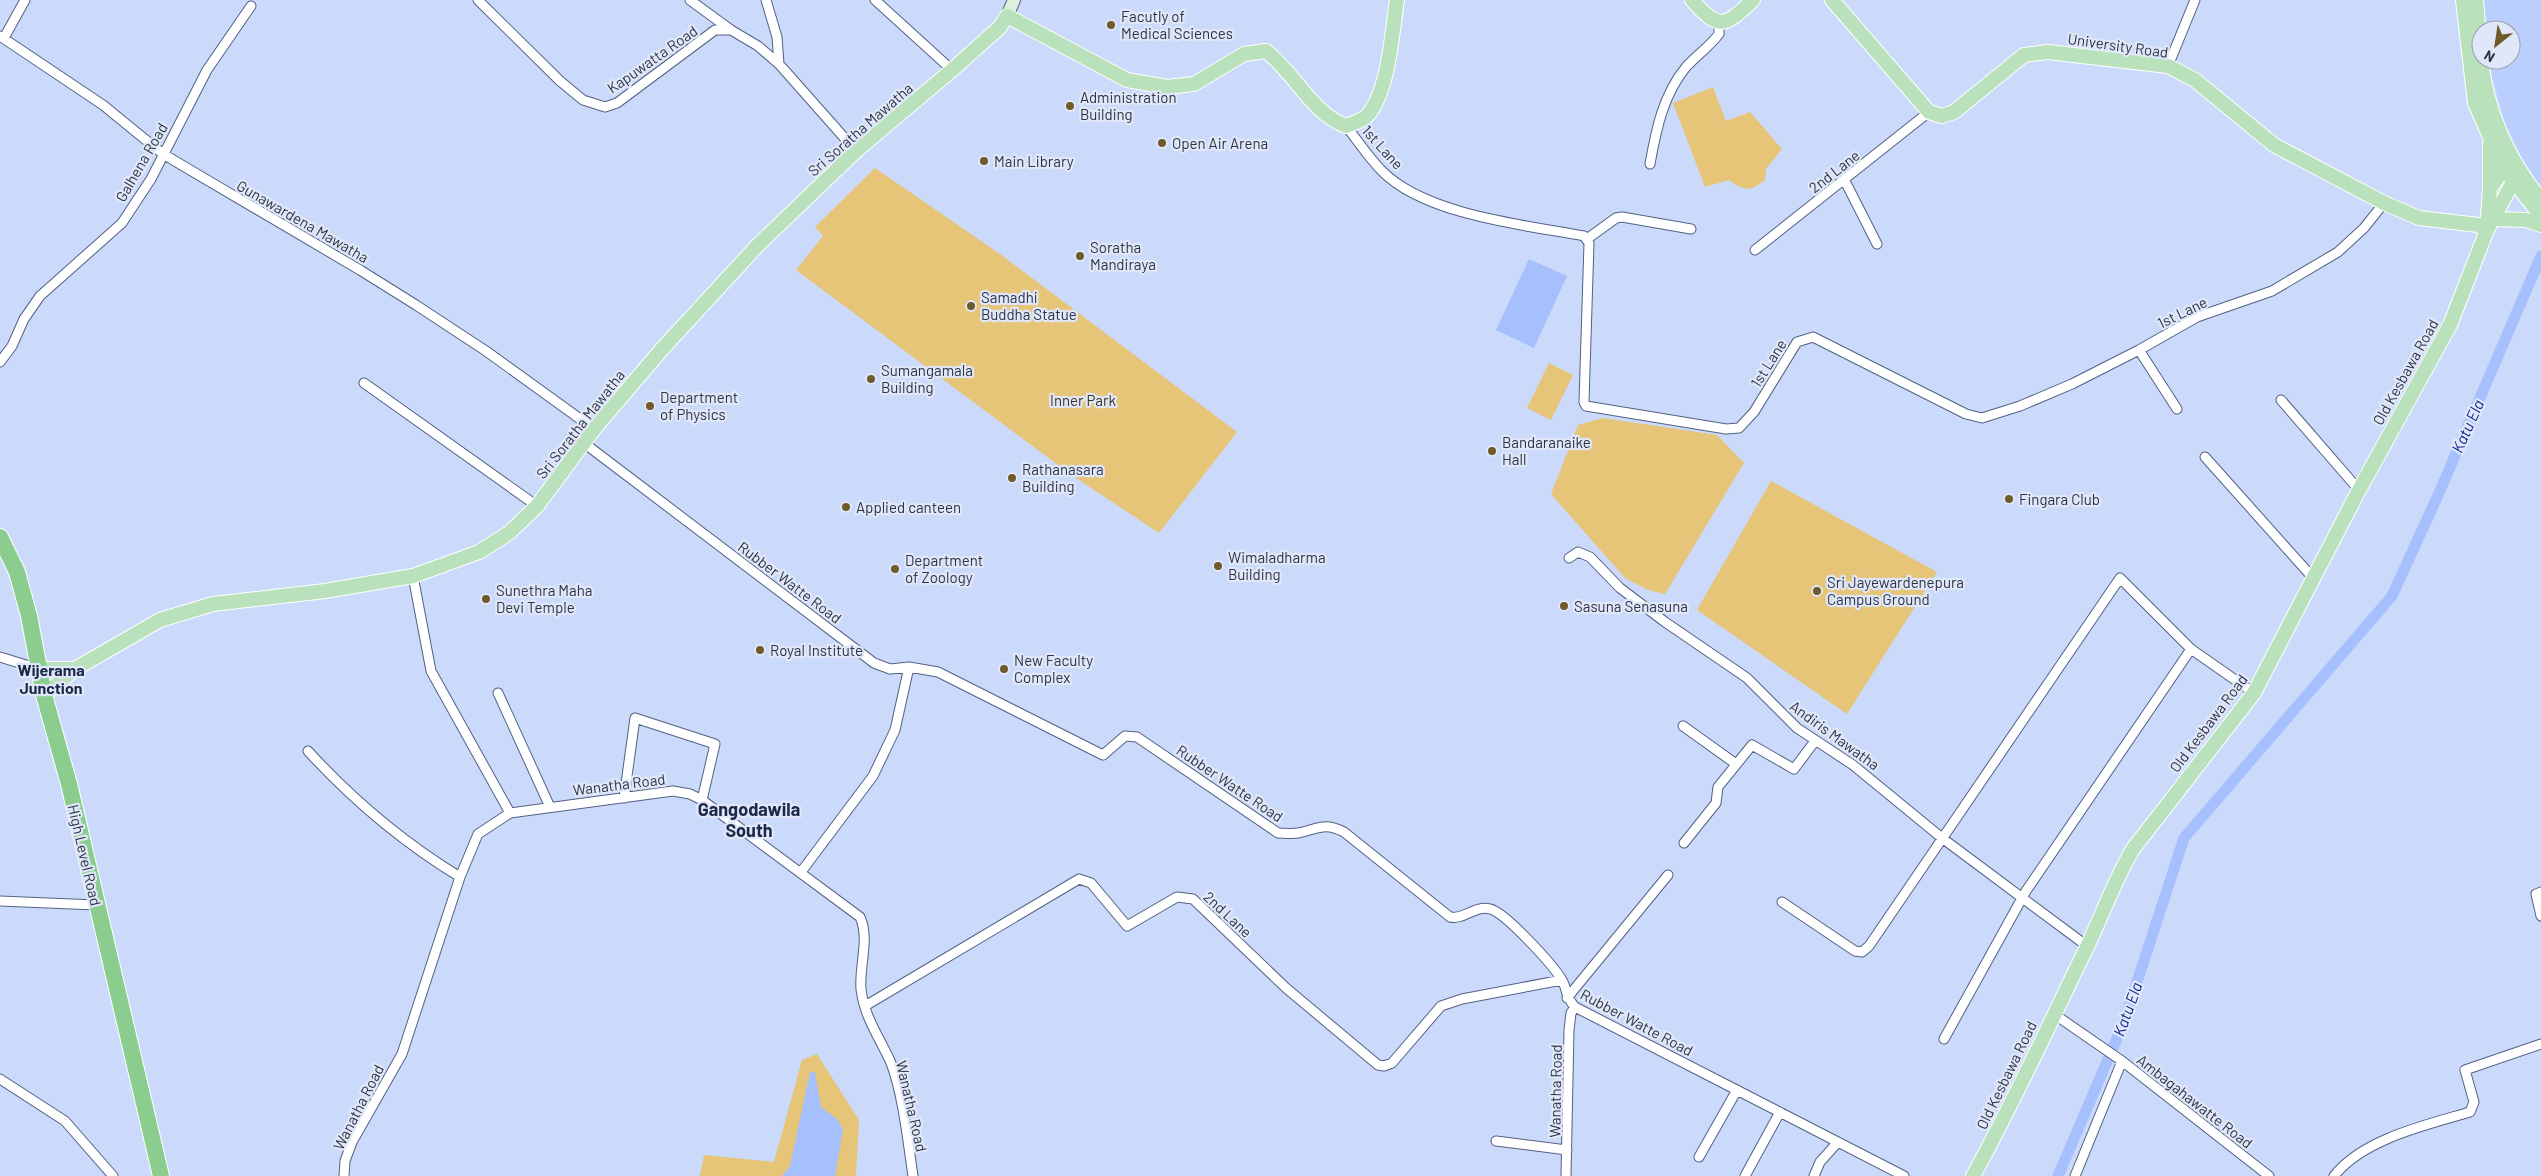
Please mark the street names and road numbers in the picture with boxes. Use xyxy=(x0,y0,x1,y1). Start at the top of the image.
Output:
street label: Kapuwatta Road xyxy=(603,21,701,97)
street label: University Road xyxy=(2066,29,2170,61)
street label: Sri Soratha Mawatha xyxy=(804,79,916,179)
street label: Galhena Road xyxy=(111,119,171,205)
street label: 1st Lane xyxy=(1359,121,1407,173)
street label: 2nd Lane xyxy=(1805,146,1863,196)
street label: Gunawardena Mawatha xyxy=(234,176,372,266)
street label: 1st Lane xyxy=(2154,292,2210,332)
street label: Old Kesbawa Road xyxy=(2368,316,2442,428)
street label: 1st Lane xyxy=(1746,336,1790,390)
street label: Sri Soratha Mawatha xyxy=(532,366,628,482)
street label: Rubber Watte Road xyxy=(735,537,845,627)
street label: Old Kesbawa Road xyxy=(2165,670,2251,776)
street label: Andiris Mawatha xyxy=(1787,696,1883,774)
street label: Rubber Watte Road xyxy=(1173,741,1287,825)
street label: Wanatha Road xyxy=(572,769,666,799)
street label: High Level Road xyxy=(65,803,105,907)
street label: 2nd Lane xyxy=(1200,887,1256,941)
street label: Rubber Watte Road xyxy=(1578,985,1696,1059)
street label: Old Kesbawa Road xyxy=(1972,1018,2040,1132)
street label: Wanatha Road xyxy=(1545,1044,1565,1138)
street label: Ambagahawatte Road xyxy=(2134,1050,2256,1152)
street label: Wanatha Road xyxy=(893,1059,931,1153)
street label: Wanatha Road xyxy=(329,1061,387,1153)

